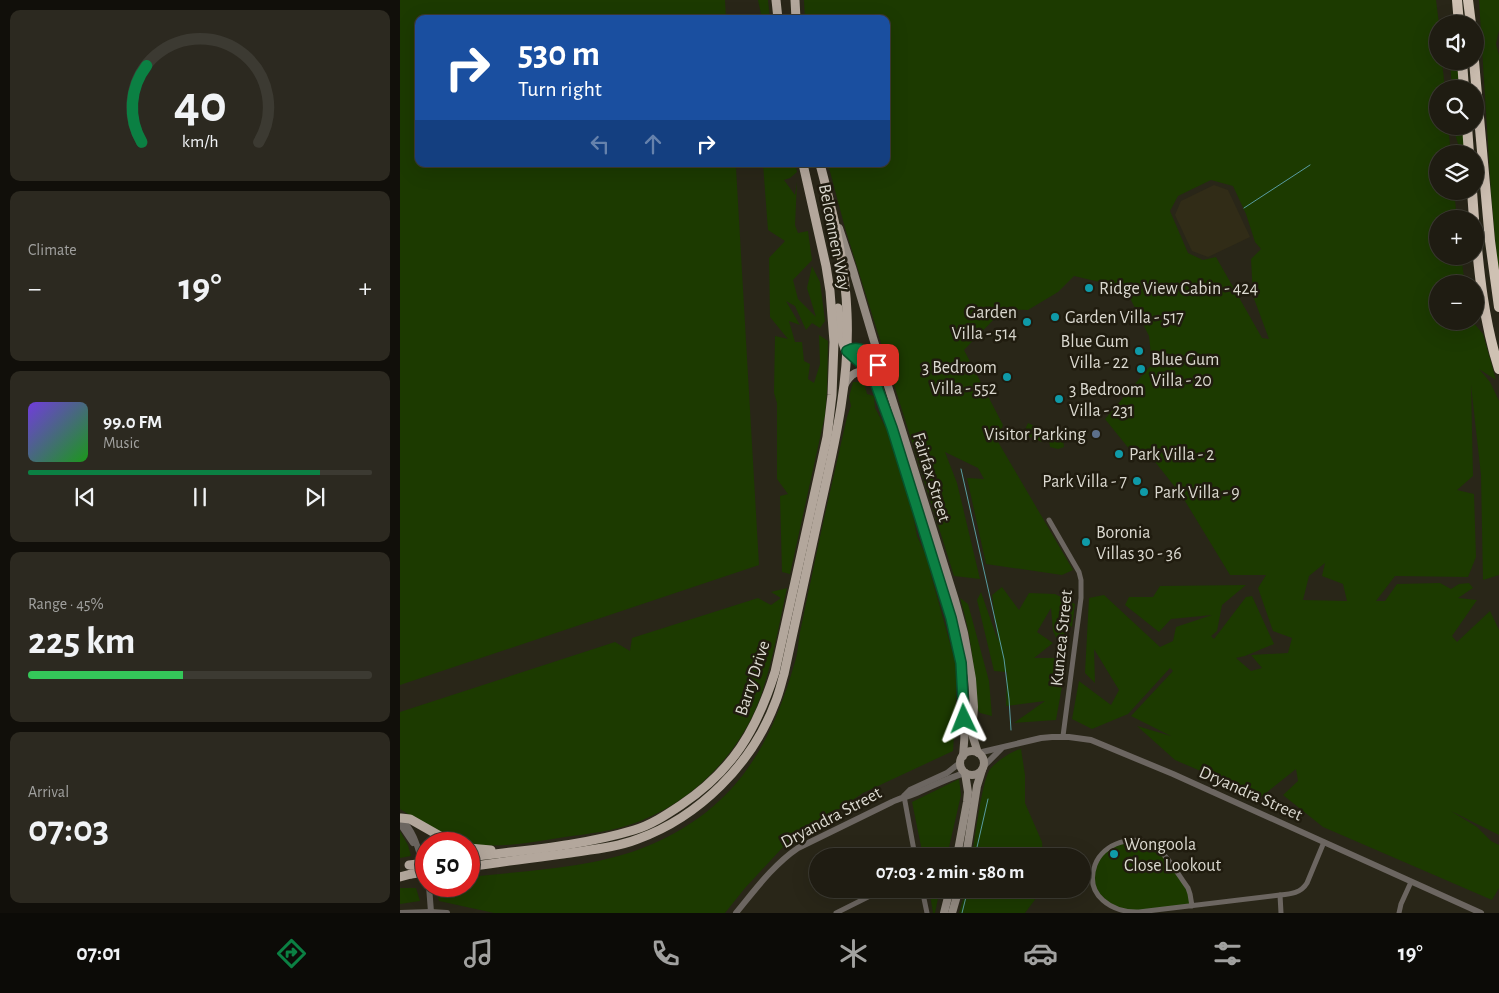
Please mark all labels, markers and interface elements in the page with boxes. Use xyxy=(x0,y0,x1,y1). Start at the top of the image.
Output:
map controls xyxy=(1429,15,1484,330)
button: sound xyxy=(1429,15,1484,70)
icon: right xyxy=(435,35,500,100)
text: 530 m xyxy=(518,37,600,72)
text: Turn right xyxy=(518,78,602,100)
text: 40 xyxy=(173,79,227,131)
button: search xyxy=(1429,80,1484,135)
icon: left xyxy=(586,130,614,158)
icon: ahead xyxy=(639,130,667,158)
icon: right xyxy=(692,130,720,158)
text: km/h xyxy=(182,133,218,151)
button: layers xyxy=(1429,145,1484,200)
street label: Belconnen Way xyxy=(815,183,853,292)
button: + xyxy=(1429,210,1484,265)
text: Climate xyxy=(28,242,77,258)
text: 19° xyxy=(178,269,222,307)
text: − xyxy=(28,275,41,303)
text: + xyxy=(359,275,372,303)
button: − xyxy=(1429,275,1484,330)
place label: Ridge View Cabin - 424 xyxy=(1099,280,1258,298)
marker: Ridge View Cabin - 424 xyxy=(1083,282,1095,294)
place label: Garden Villa - 514 xyxy=(951,304,1017,343)
place label: Garden Villa - 517 xyxy=(1065,309,1184,327)
marker: Garden Villa - 517 xyxy=(1049,311,1061,323)
marker: Garden Villa - 514 xyxy=(1021,316,1033,328)
place label: Blue Gum Villa - 22 xyxy=(1061,333,1129,372)
pin xyxy=(857,344,899,386)
marker: Blue Gum Villa - 22 xyxy=(1133,345,1145,357)
icon: arrive xyxy=(864,351,892,379)
place label: Blue Gum Villa - 20 xyxy=(1151,351,1219,390)
place label: 3 Bedroom Villa - 552 xyxy=(922,359,997,398)
marker: Blue Gum Villa - 20 xyxy=(1135,363,1147,375)
marker: 3 Bedroom Villa - 552 xyxy=(1001,371,1013,383)
place label: 3 Bedroom Villa - 231 xyxy=(1069,381,1144,420)
marker: 3 Bedroom Villa - 231 xyxy=(1053,393,1065,405)
text: 99.0 FM xyxy=(103,413,162,432)
place label: Visitor Parking xyxy=(984,426,1086,444)
marker: Visitor Parking xyxy=(1090,428,1102,440)
street label: Fairfax Street xyxy=(909,430,953,524)
text: Music xyxy=(103,435,139,451)
place label: Park Villa - 2 xyxy=(1129,446,1214,464)
marker: Park Villa - 2 xyxy=(1113,448,1125,460)
place label: Park Villa - 7 xyxy=(1042,473,1127,491)
marker: Park Villa - 7 xyxy=(1131,475,1143,487)
icon: previous xyxy=(71,483,99,511)
icon: pause xyxy=(186,483,214,511)
icon: next xyxy=(301,483,329,511)
place label: Park Villa - 9 xyxy=(1154,484,1240,502)
marker: Park Villa - 9 xyxy=(1138,486,1150,498)
place label: Boronia Villas 30 - 36 xyxy=(1096,524,1182,563)
marker: Boronia Villas 30 - 36 xyxy=(1080,536,1092,548)
street label: Kunzea Street xyxy=(1048,589,1076,687)
text: Range · 45% xyxy=(28,596,104,612)
text: 225 km xyxy=(28,623,135,661)
street label: Barry Drive xyxy=(732,639,774,718)
position arrow xyxy=(937,692,989,744)
street label: Dryandra Street xyxy=(1196,763,1305,825)
text: Arrival xyxy=(28,784,69,800)
street label: Dryandra Street xyxy=(778,784,885,852)
text: 07:03 xyxy=(28,811,109,849)
speed limit sign: 50 xyxy=(415,832,480,897)
place label: Wongoola Close Lookout xyxy=(1124,836,1221,875)
marker: Wongoola Close Lookout xyxy=(1108,848,1120,860)
text: 07:03 · 2 min · 580 m xyxy=(876,863,1024,882)
icon: directions xyxy=(274,936,309,971)
icon: music xyxy=(461,936,496,971)
icon: phone xyxy=(648,936,683,971)
icon: climate xyxy=(836,936,871,971)
icon: car xyxy=(1023,936,1058,971)
icon: filters xyxy=(1210,936,1245,971)
text: 07:01 xyxy=(76,942,122,964)
text: 19° xyxy=(1398,942,1423,964)

